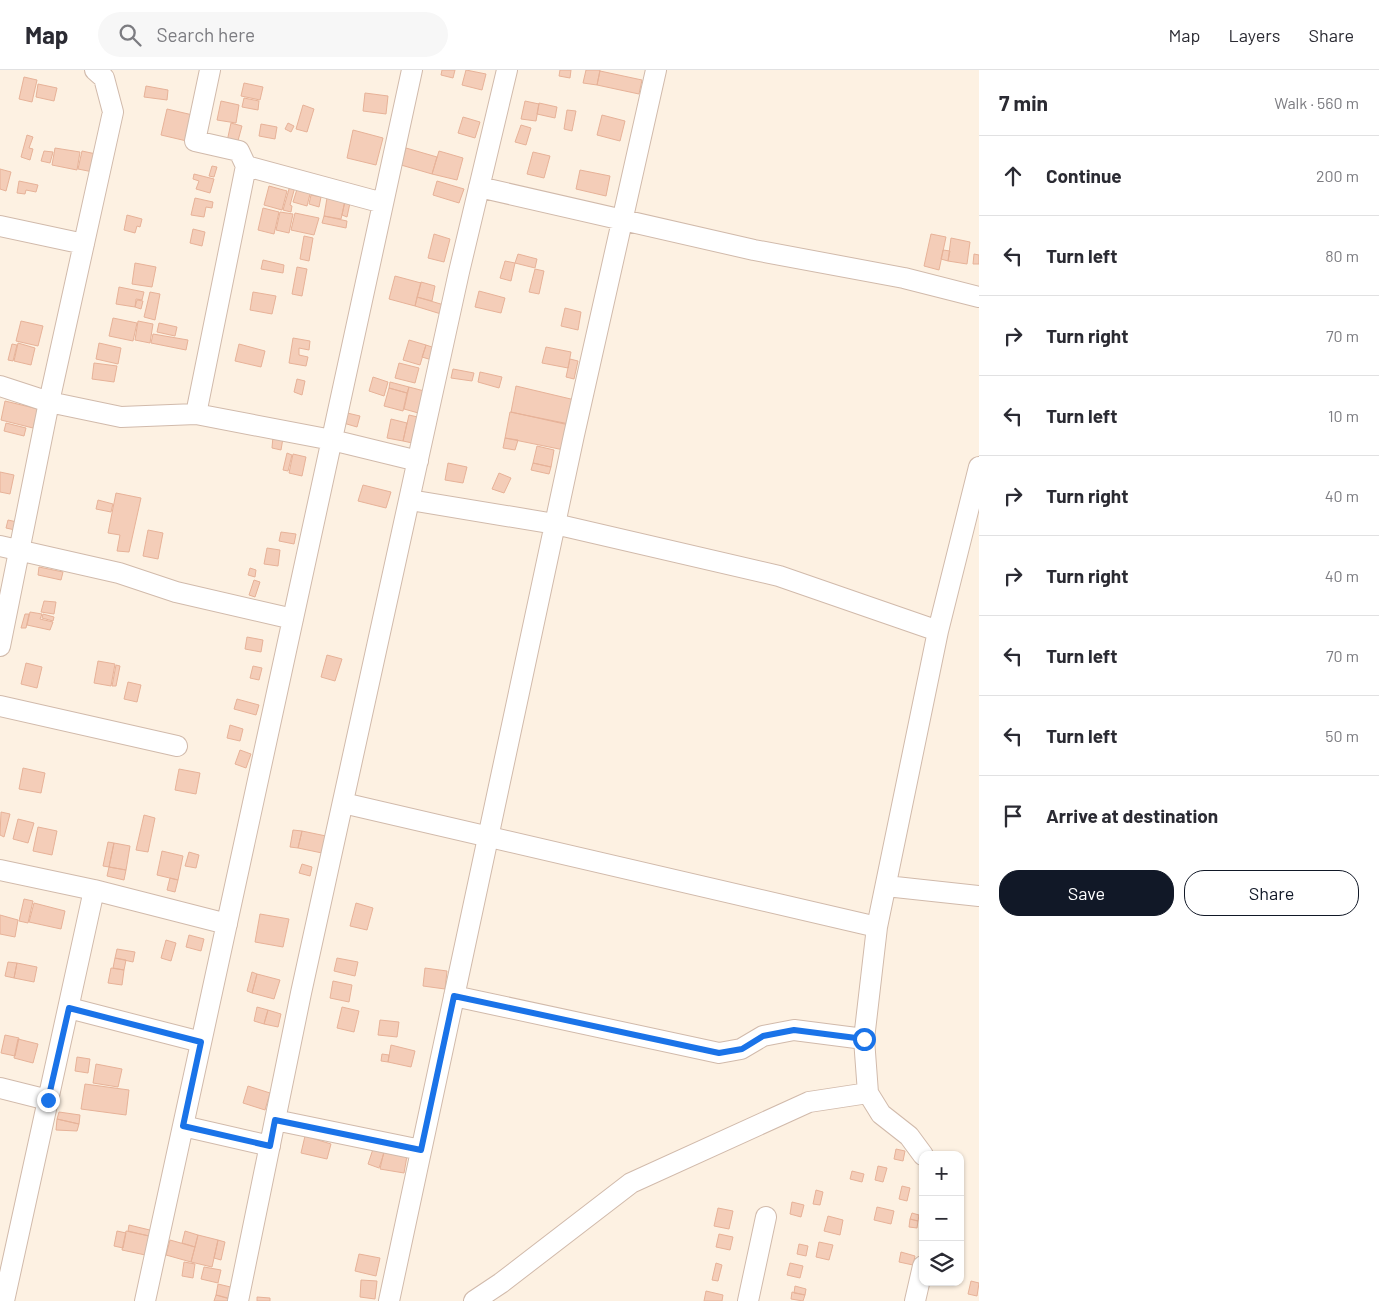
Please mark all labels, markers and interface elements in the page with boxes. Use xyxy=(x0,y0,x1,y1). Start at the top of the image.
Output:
search box xyxy=(98,12,448,57)
text: Map xyxy=(25,20,68,49)
icon: search xyxy=(116,21,144,49)
text: Search here xyxy=(156,23,255,46)
text: Map xyxy=(1168,24,1200,46)
text: Layers xyxy=(1228,24,1281,46)
text: Share xyxy=(1309,24,1354,46)
text: 7 min xyxy=(999,90,1048,115)
text: Walk · 560 m xyxy=(1274,93,1359,112)
icon: ahead xyxy=(999,162,1027,190)
text: Continue xyxy=(1046,164,1122,187)
text: 200 m xyxy=(1316,166,1359,185)
icon: left xyxy=(999,242,1027,270)
text: Turn left xyxy=(1046,244,1117,267)
text: 80 m xyxy=(1325,246,1359,265)
icon: right xyxy=(999,322,1027,350)
text: Turn right xyxy=(1046,324,1128,347)
text: 70 m xyxy=(1326,326,1359,345)
icon: left xyxy=(999,402,1027,430)
text: Turn left xyxy=(1046,404,1117,427)
text: 10 m xyxy=(1328,406,1359,425)
icon: right xyxy=(999,482,1027,510)
text: Turn right xyxy=(1046,484,1128,507)
text: 40 m xyxy=(1325,486,1359,505)
icon: right xyxy=(999,562,1027,590)
text: Turn right xyxy=(1046,564,1128,587)
text: 40 m xyxy=(1325,566,1359,585)
icon: left xyxy=(999,642,1027,670)
text: Turn left xyxy=(1046,644,1117,667)
text: 70 m xyxy=(1326,646,1359,665)
icon: left xyxy=(999,722,1027,750)
text: Turn left xyxy=(1046,724,1117,747)
text: 50 m xyxy=(1325,726,1359,745)
icon: arrive xyxy=(999,802,1027,830)
text: Arrive at destination xyxy=(1046,804,1218,827)
button: Save xyxy=(999,870,1174,916)
button: Share xyxy=(1184,870,1359,916)
route start xyxy=(853,1028,876,1051)
route end xyxy=(37,1089,60,1112)
map controls xyxy=(919,1151,964,1286)
button: + xyxy=(919,1151,964,1196)
button: − xyxy=(919,1196,964,1241)
button: layers xyxy=(919,1241,964,1286)

